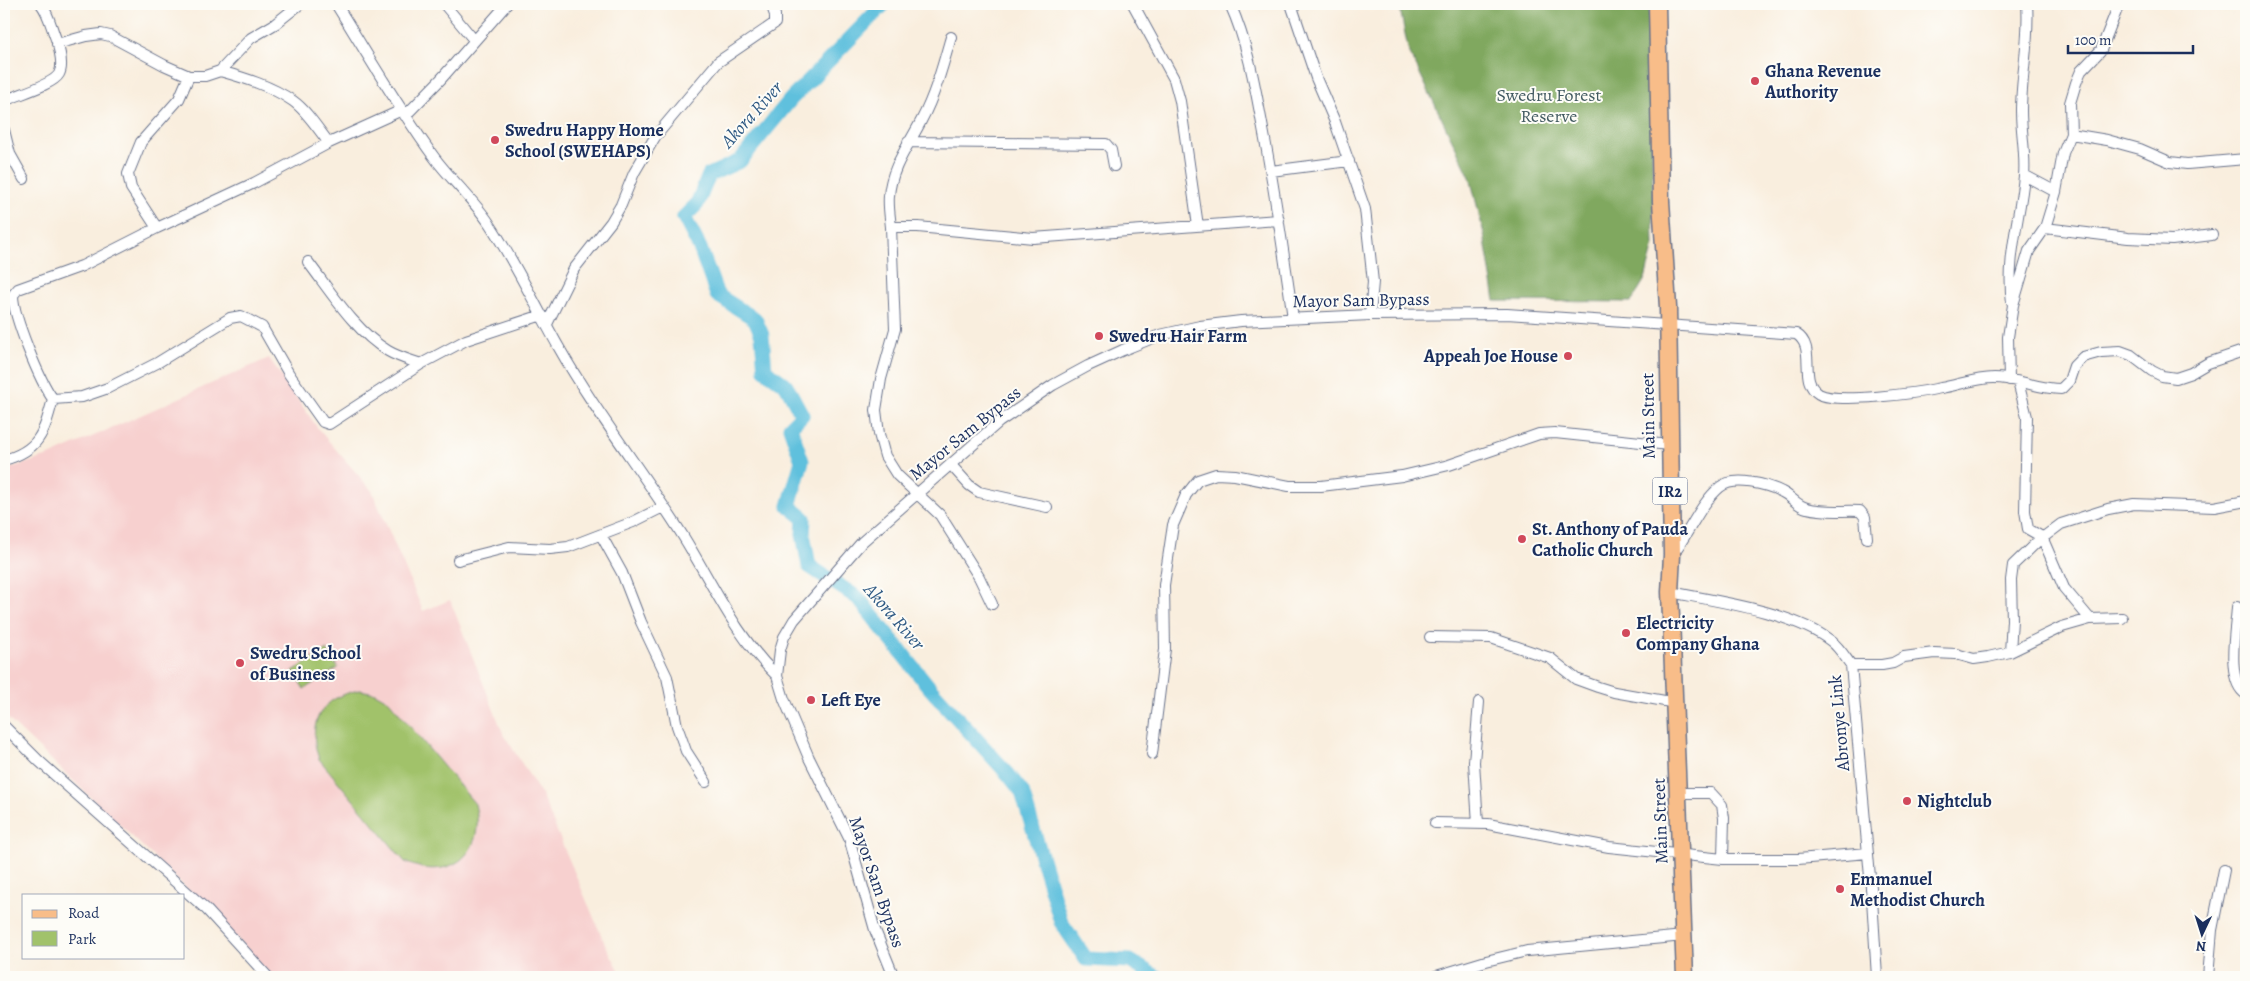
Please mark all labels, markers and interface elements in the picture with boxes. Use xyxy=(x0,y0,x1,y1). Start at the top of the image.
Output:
scale bar xyxy=(2068,22,2192,54)
text: 100 m xyxy=(2075,30,2112,50)
place label: Ghana Revenue Authority xyxy=(1764,59,1881,104)
water label: Akora River xyxy=(714,75,790,154)
marker: Ghana Revenue Authority xyxy=(1749,75,1761,87)
park label: Swedru Forest Reserve xyxy=(1497,83,1601,128)
place label: Swedru Happy Home School (SWEHAPS) xyxy=(505,118,664,163)
marker: Swedru Happy Home School (SWEHAPS) xyxy=(489,134,501,146)
street label: Mayor Sam Bypass xyxy=(1292,287,1430,313)
place label: Swedru Hair Farm xyxy=(1109,324,1247,348)
marker: Swedru Hair Farm xyxy=(1093,330,1105,342)
place label: Appeah Joe House xyxy=(1423,344,1558,368)
marker: Appeah Joe House xyxy=(1562,350,1574,362)
street label: Main Street xyxy=(1635,373,1661,459)
street label: Mayor Sam Bypass xyxy=(904,380,1026,486)
road number: IR2 xyxy=(1652,478,1688,504)
place label: St. Anthony of Pauda Catholic Church xyxy=(1532,517,1689,562)
marker: St. Anthony of Pauda Catholic Church xyxy=(1516,533,1528,545)
water label: Akora River xyxy=(857,577,932,657)
place label: Electricity Company Ghana xyxy=(1636,611,1760,656)
marker: Electricity Company Ghana xyxy=(1620,627,1632,639)
place label: Swedru School of Business xyxy=(250,641,361,686)
marker: Swedru School of Business xyxy=(234,657,246,669)
street label: Abronye Link xyxy=(1823,674,1855,773)
place label: Left Eye xyxy=(821,688,881,712)
marker: Left Eye xyxy=(805,694,817,706)
street label: Main Street xyxy=(1647,777,1673,865)
place label: Nightclub xyxy=(1917,789,1992,813)
marker: Nightclub xyxy=(1901,795,1913,807)
street label: Mayor Sam Bypass xyxy=(843,813,911,951)
place label: Emmanuel Methodist Church xyxy=(1850,867,1985,912)
marker: Emmanuel Methodist Church xyxy=(1834,883,1846,895)
legend xyxy=(22,894,185,958)
text: Road xyxy=(68,903,100,923)
north arrow xyxy=(2178,908,2228,958)
text: Park xyxy=(68,929,97,949)
text: N xyxy=(2195,937,2207,956)

